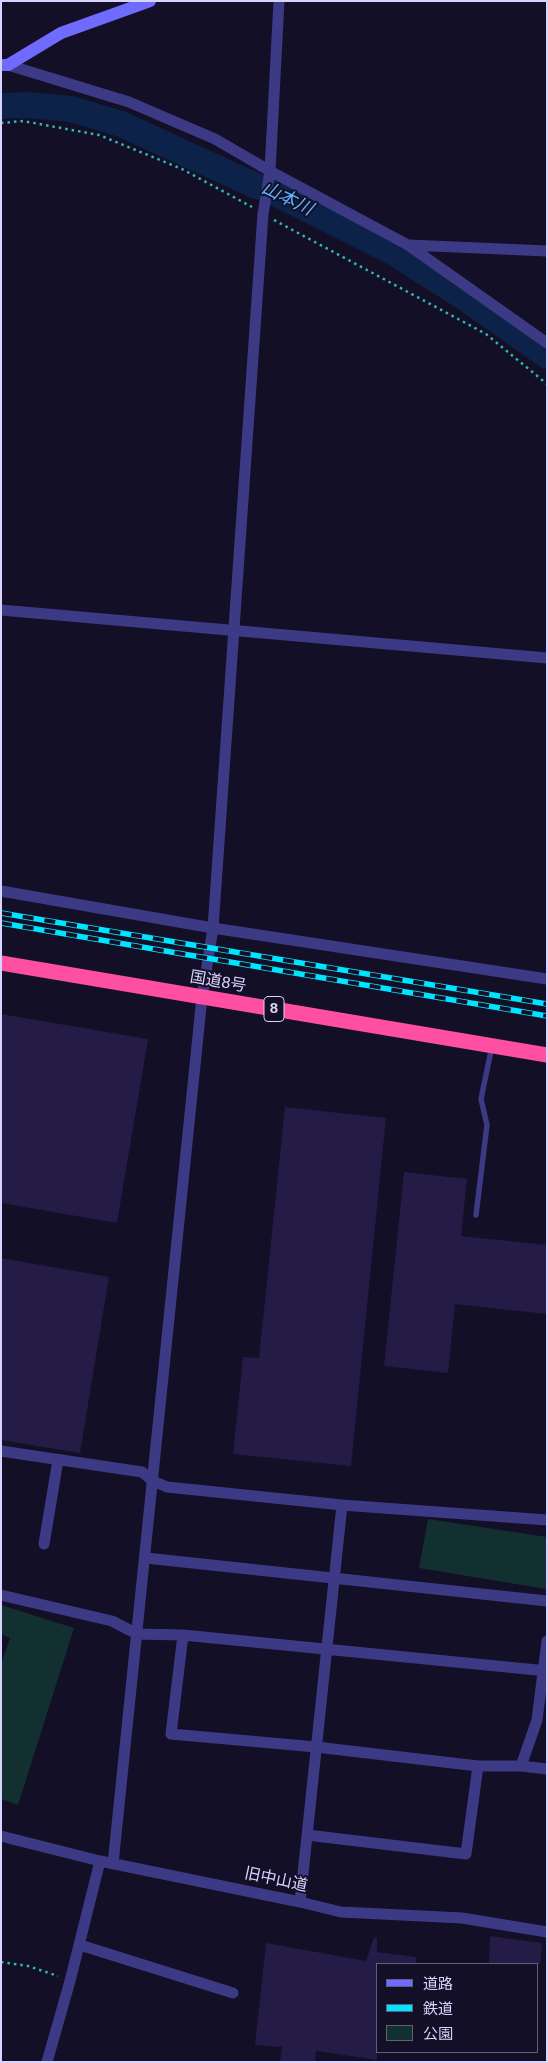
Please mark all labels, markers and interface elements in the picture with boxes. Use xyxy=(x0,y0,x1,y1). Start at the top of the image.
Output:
water label: 山本川 xyxy=(258,177,316,221)
street label: 国道8号 xyxy=(188,968,248,996)
road number: 8 xyxy=(264,996,284,1022)
street label: 旧中山道 xyxy=(243,1864,309,1896)
legend xyxy=(376,1963,538,2053)
text: 道路 xyxy=(423,1975,453,1992)
text: 鉄道 xyxy=(423,2000,453,2017)
text: 公園 xyxy=(423,2025,453,2042)

